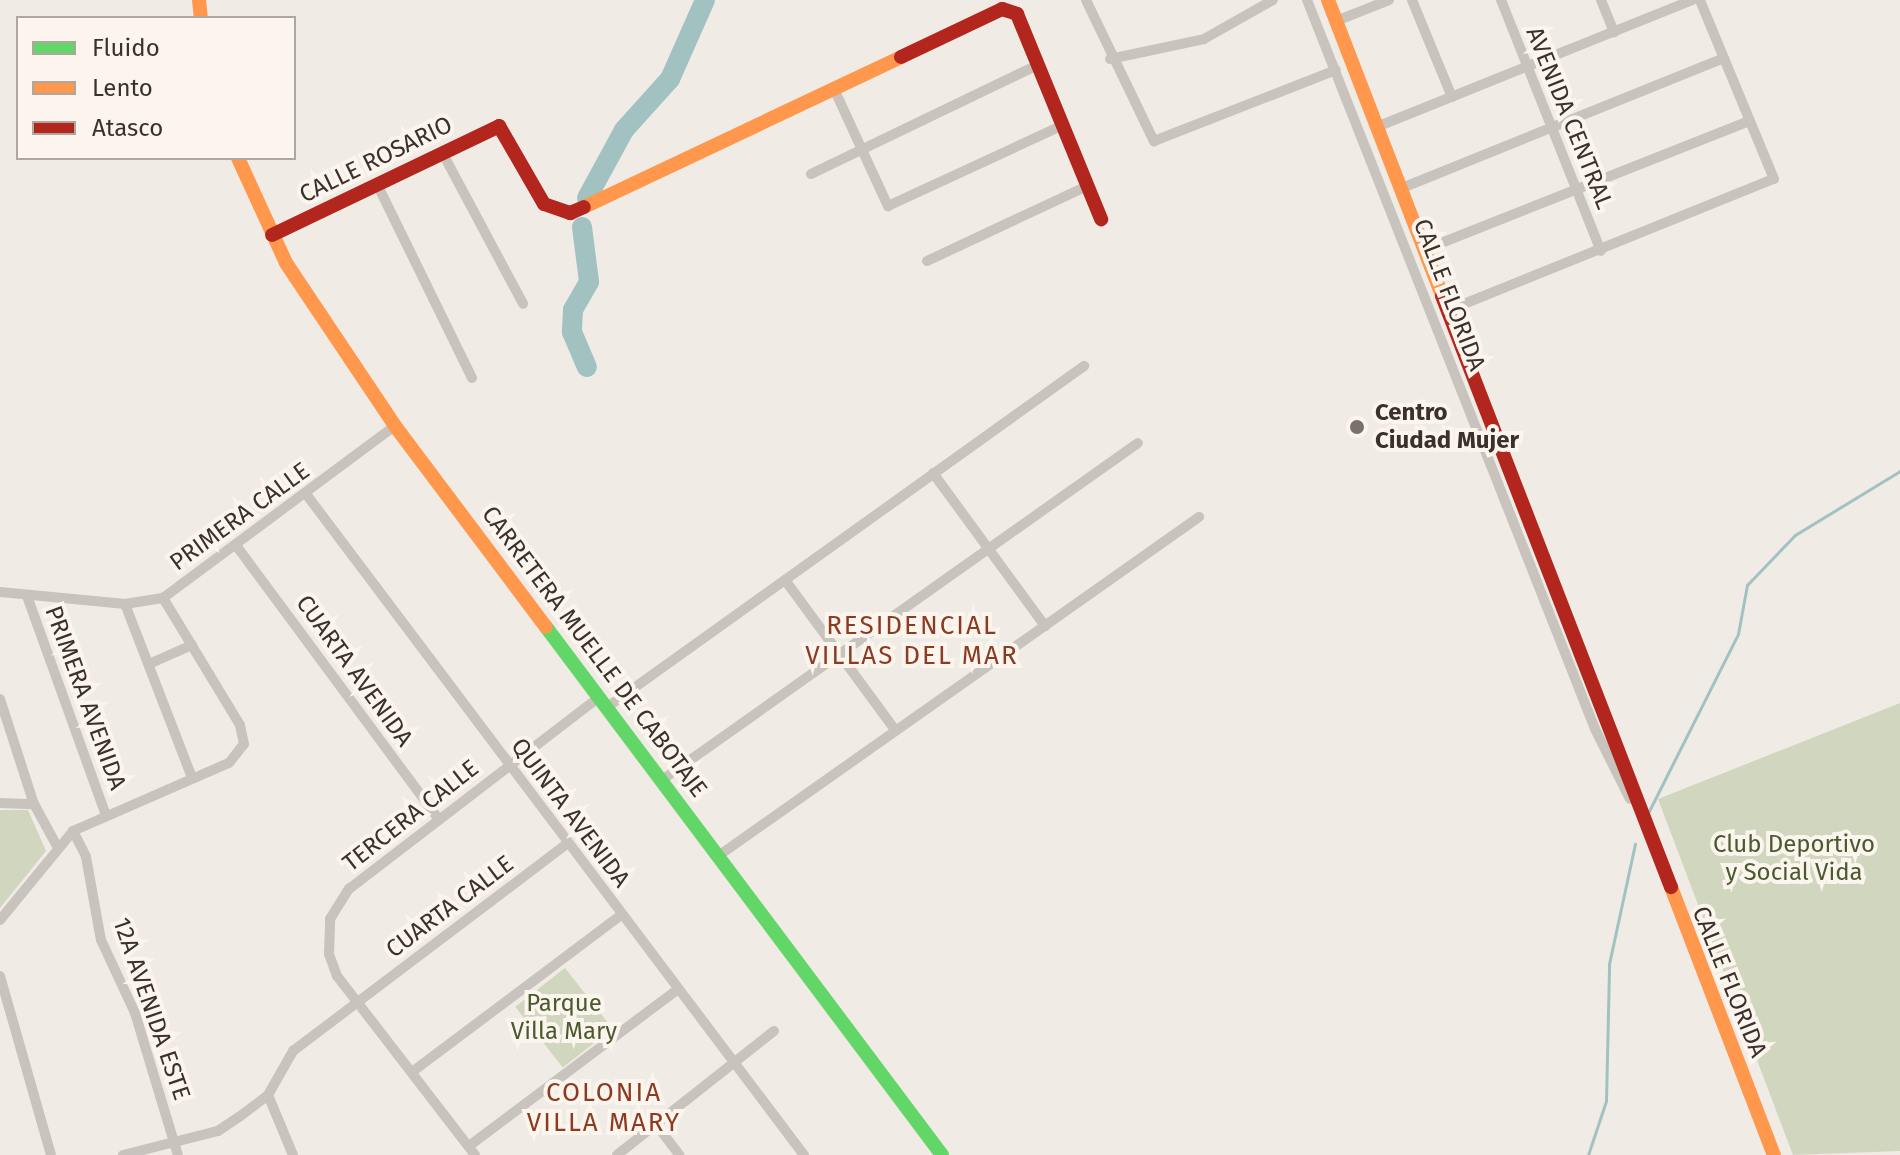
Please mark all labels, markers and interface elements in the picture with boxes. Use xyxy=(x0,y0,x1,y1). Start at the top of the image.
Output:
legend xyxy=(16,16,296,160)
street label: AVENIDA CENTRAL xyxy=(1519,23,1619,213)
text: Fluido xyxy=(92,34,160,62)
text: Lento xyxy=(92,74,153,102)
street label: CALLE ROSARIO xyxy=(295,111,457,209)
text: Atasco xyxy=(92,114,163,142)
street label: CALLE FLORIDA xyxy=(1407,215,1491,375)
place label: Centro Ciudad Mujer xyxy=(1375,399,1519,455)
marker: Centro Ciudad Mujer xyxy=(1346,416,1368,438)
street label: PRIMERA CALLE xyxy=(165,457,315,577)
street label: CARRETERA MUELLE DE CABOTAJE xyxy=(475,501,713,803)
street label: CUARTA AVENIDA xyxy=(289,590,419,752)
street label: PRIMERA AVENIDA xyxy=(38,602,132,794)
district label: RESIDENCIAL VILLAS DEL MAR xyxy=(805,610,1019,672)
street label: QUINTA AVENIDA xyxy=(505,733,635,893)
street label: TERCERA CALLE xyxy=(337,754,485,878)
park label: Club Deportivo y Social Vida xyxy=(1713,831,1875,887)
street label: CUARTA CALLE xyxy=(381,850,519,964)
street label: CALLE FLORIDA xyxy=(1686,902,1772,1062)
street label: 12A AVENIDA ESTE xyxy=(106,914,196,1104)
park label: Parque Villa Mary xyxy=(511,990,617,1046)
district label: COLONIA VILLA MARY xyxy=(527,1077,681,1138)

